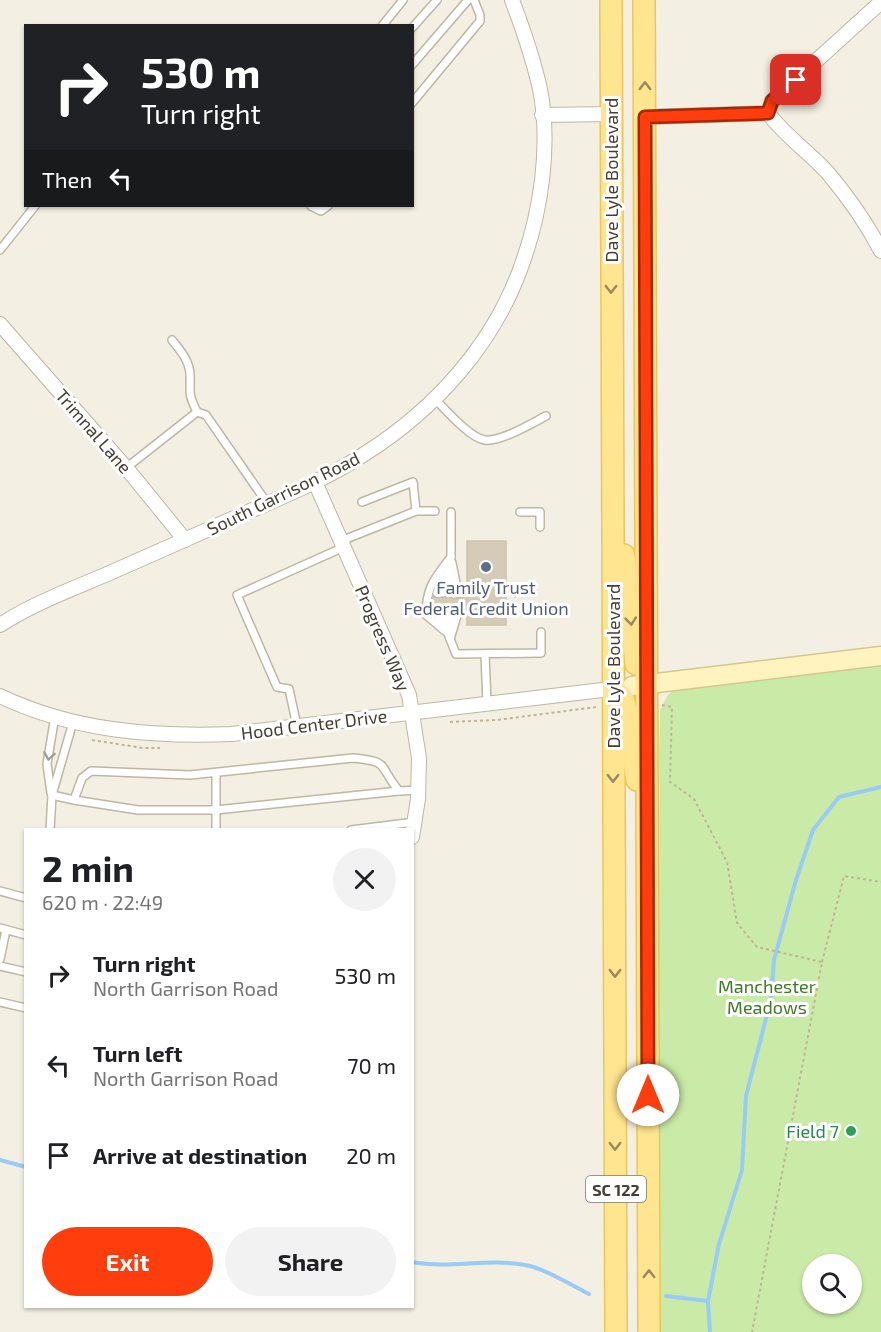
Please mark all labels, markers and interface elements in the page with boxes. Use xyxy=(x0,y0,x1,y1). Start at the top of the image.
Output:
text: 530 m xyxy=(141,46,261,96)
icon: right xyxy=(42,48,120,126)
pin xyxy=(770,54,821,105)
icon: arrive xyxy=(779,63,812,96)
one-way arrow xyxy=(639,81,651,90)
text: Turn right xyxy=(141,97,261,129)
street label: Dave Lyle Boulevard xyxy=(600,98,622,262)
icon: left xyxy=(104,162,137,195)
text: Then xyxy=(42,166,92,192)
one-way arrow xyxy=(605,285,617,294)
street label: Trimnal Lane xyxy=(51,384,137,478)
street label: South Garrison Road xyxy=(203,446,363,540)
marker: Family Trust Federal Credit Union xyxy=(479,560,493,574)
place label: Family Trust Federal Credit Union xyxy=(403,576,569,619)
street label: Progress Way xyxy=(351,582,415,695)
street label: Dave Lyle Boulevard xyxy=(602,584,624,748)
one-way arrow xyxy=(624,617,637,626)
street label: Hood Center Drive xyxy=(240,704,388,744)
one-way arrow xyxy=(44,751,56,761)
one-way arrow xyxy=(607,774,619,783)
text: 2 min xyxy=(42,846,134,889)
button: close xyxy=(333,848,396,911)
text: 620 m · 22:49 xyxy=(42,890,163,914)
text: Turn right xyxy=(93,950,195,976)
icon: right xyxy=(42,959,75,992)
text: 530 m xyxy=(335,962,396,988)
one-way arrow xyxy=(609,969,621,978)
park label: Manchester Meadows xyxy=(718,975,816,1018)
text: North Garrison Road xyxy=(93,976,278,1000)
text: Turn left xyxy=(93,1040,182,1066)
icon: left xyxy=(42,1049,75,1082)
text: 70 m xyxy=(347,1052,396,1078)
position arrow xyxy=(616,1063,680,1127)
text: North Garrison Road xyxy=(93,1066,278,1090)
place label: Field 7 xyxy=(786,1120,839,1142)
marker: Field 7 xyxy=(844,1124,858,1138)
icon: arrive xyxy=(42,1139,75,1172)
one-way arrow xyxy=(609,1141,621,1150)
text: Arrive at destination xyxy=(93,1142,307,1168)
text: 20 m xyxy=(346,1142,396,1168)
road number: SC 122 xyxy=(586,1176,646,1202)
button: Exit xyxy=(42,1227,213,1296)
button: Share xyxy=(225,1227,396,1296)
map controls xyxy=(802,1254,862,1314)
button: search xyxy=(802,1254,862,1314)
one-way arrow xyxy=(643,1269,655,1278)

